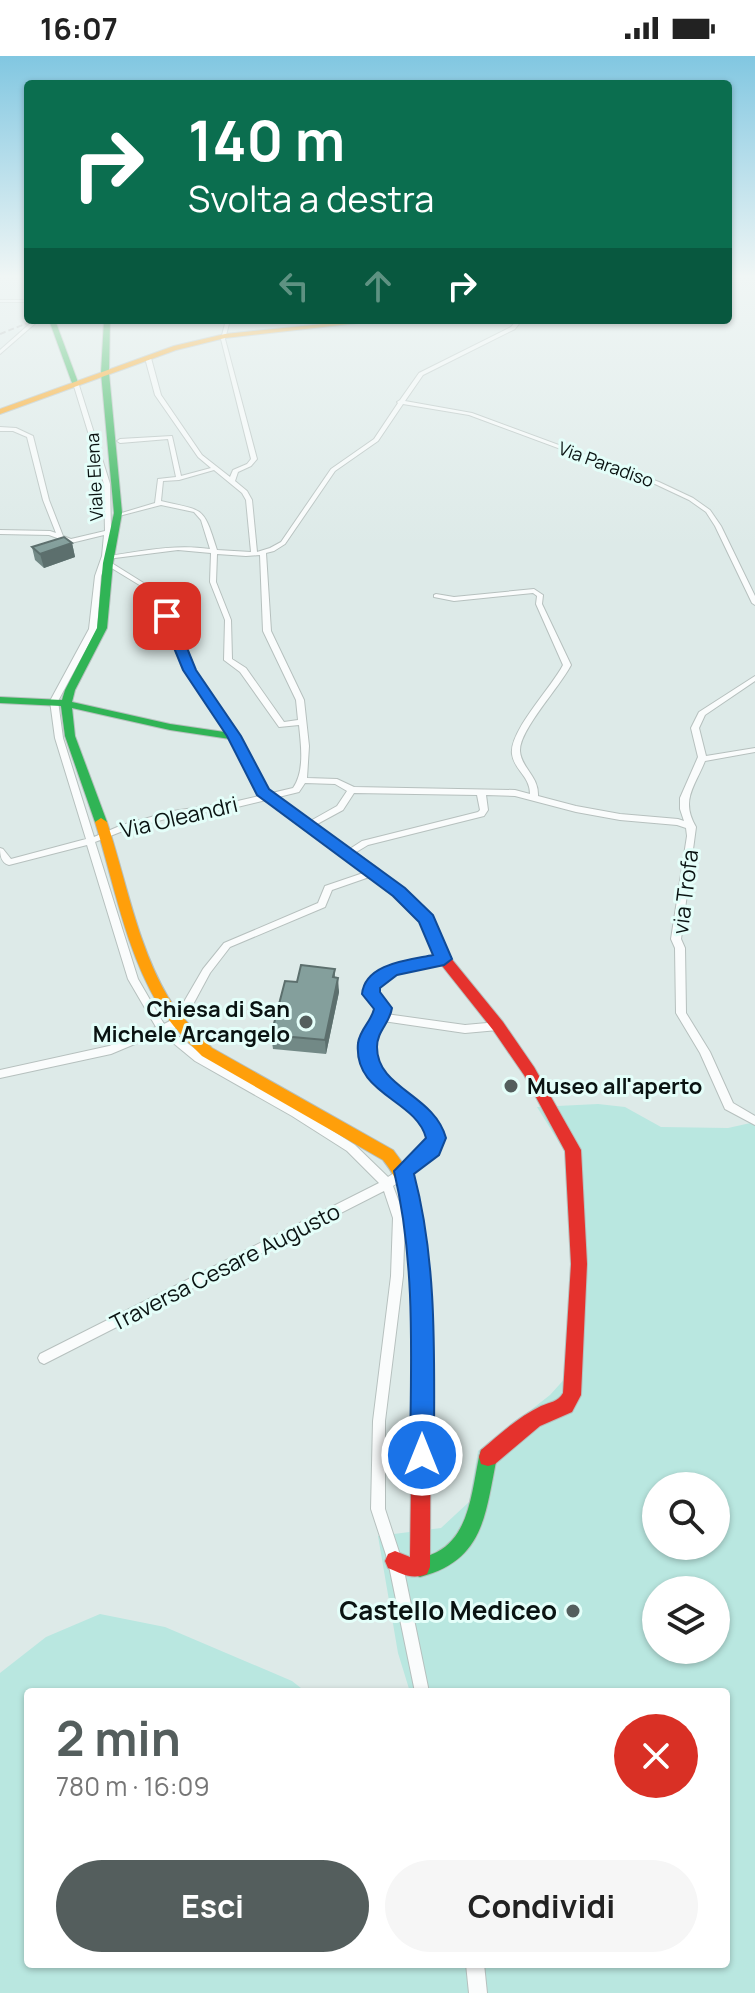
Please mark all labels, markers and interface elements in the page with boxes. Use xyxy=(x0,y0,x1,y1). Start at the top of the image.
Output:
text: 16:07 xyxy=(40,8,118,49)
text: 140 m xyxy=(188,101,345,178)
icon: right xyxy=(56,112,160,216)
text: Svolta a destra xyxy=(188,174,434,223)
icon: left xyxy=(272,264,316,308)
icon: ahead xyxy=(356,264,400,308)
icon: right xyxy=(440,264,484,308)
street label: Viale Elena xyxy=(80,432,108,522)
street label: Via Paradiso xyxy=(555,436,657,492)
pin xyxy=(133,582,201,650)
icon: arrive xyxy=(145,594,189,638)
street label: Via Oleandri xyxy=(117,789,241,845)
street label: via Trofa xyxy=(665,848,705,936)
place label: Chiesa di San Michele Arcangelo xyxy=(93,994,290,1049)
marker: Chiesa di San Michele Arcangelo xyxy=(297,1013,315,1031)
place label: Museo all'aperto xyxy=(527,1071,702,1101)
marker: Museo all'aperto xyxy=(502,1077,520,1095)
street label: Traversa Cesare Augusto xyxy=(105,1196,345,1338)
position arrow xyxy=(380,1413,464,1497)
map controls xyxy=(642,1472,730,1664)
button: search xyxy=(642,1472,730,1560)
button: layers xyxy=(642,1576,730,1664)
place label: Castello Mediceo xyxy=(339,1592,557,1628)
marker: Castello Mediceo xyxy=(564,1602,582,1620)
text: 2 min xyxy=(56,1705,181,1770)
button: close xyxy=(614,1714,698,1798)
text: 780 m · 16:09 xyxy=(56,1768,210,1804)
button: Esci xyxy=(56,1860,369,1952)
button: Condividi xyxy=(385,1860,698,1952)

